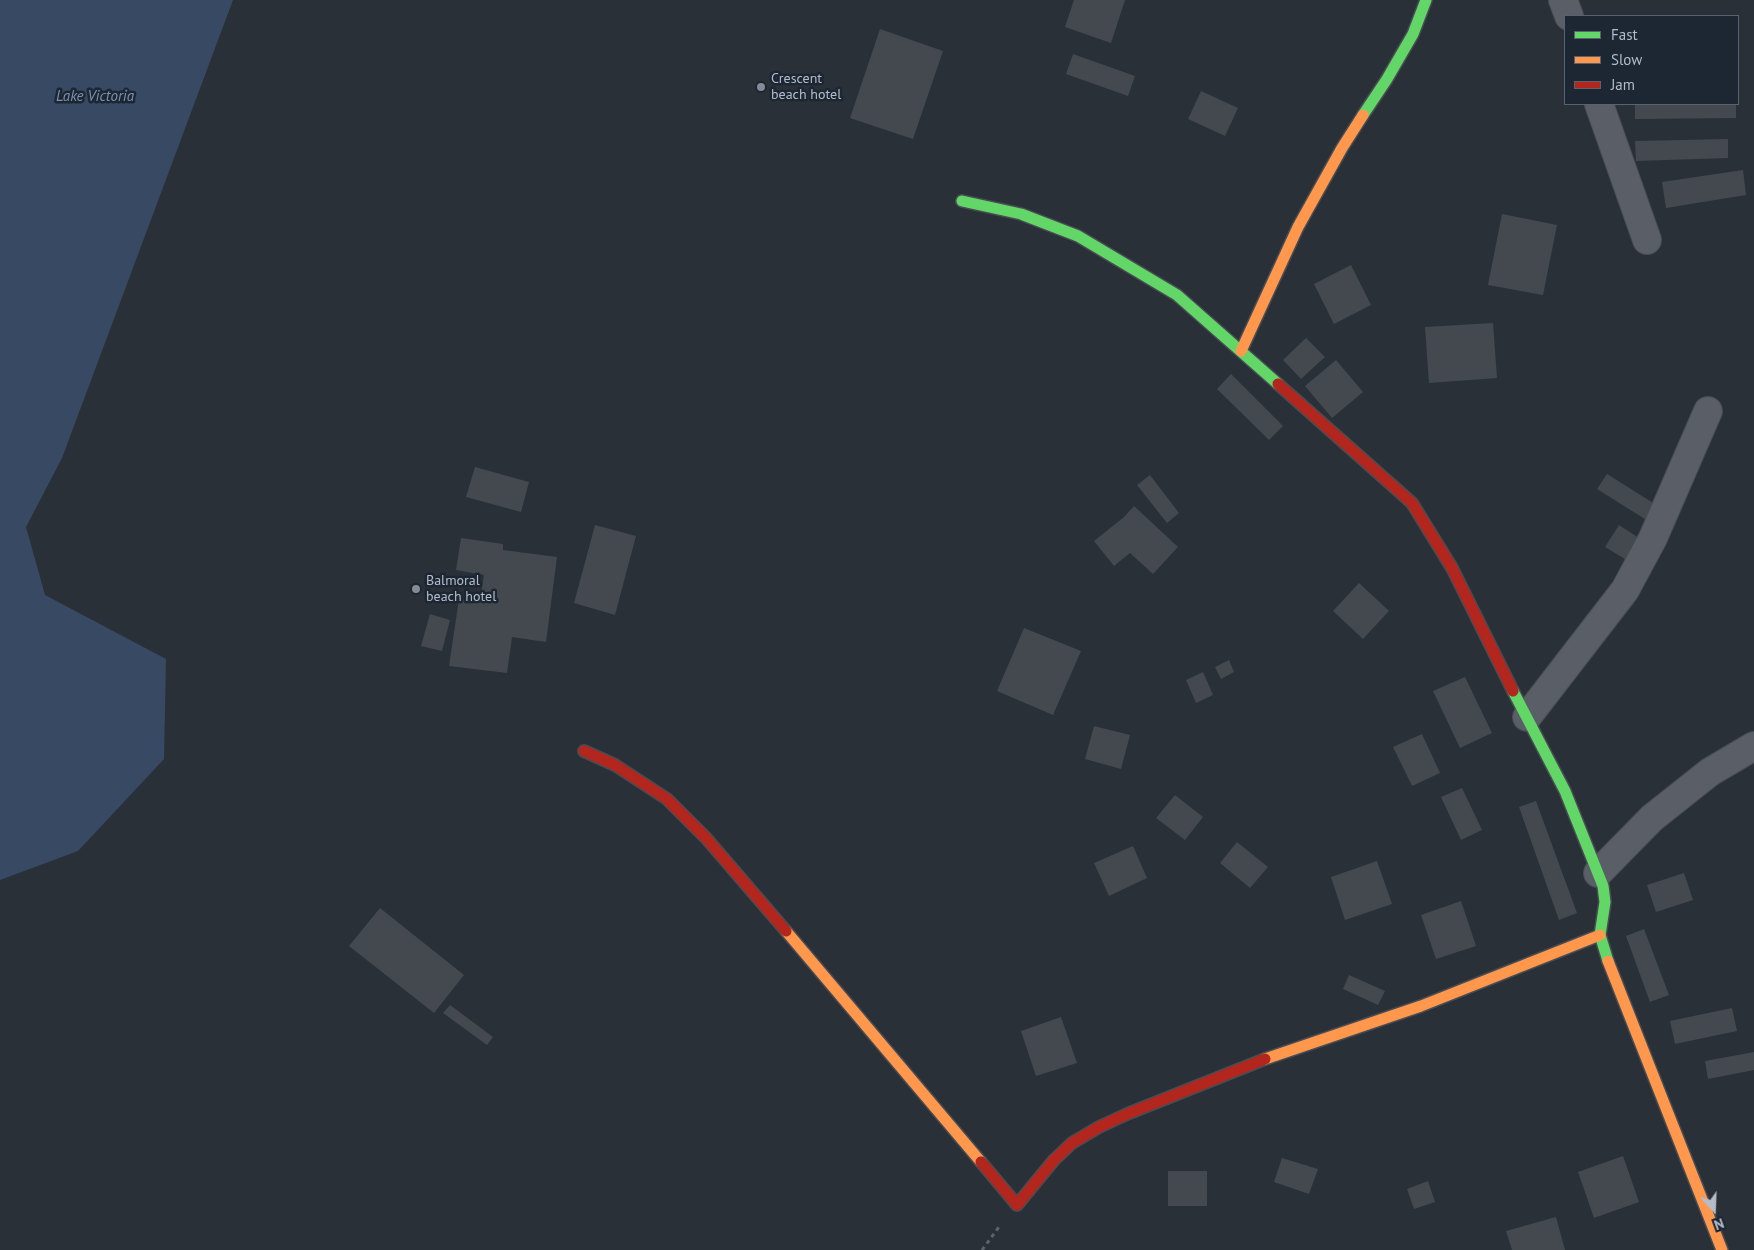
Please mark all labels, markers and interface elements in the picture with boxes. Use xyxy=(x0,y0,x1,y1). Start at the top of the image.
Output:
legend xyxy=(1564,15,1739,105)
text: Fast xyxy=(1611,25,1638,44)
text: Slow xyxy=(1611,50,1642,69)
place label: Crescent beach hotel xyxy=(771,71,841,104)
text: Jam xyxy=(1611,75,1635,94)
marker: Crescent beach hotel xyxy=(755,81,767,93)
water label: Lake Victoria xyxy=(56,88,134,106)
place label: Balmoral beach hotel xyxy=(426,573,496,606)
marker: Balmoral beach hotel xyxy=(410,583,422,595)
north arrow xyxy=(1689,1185,1739,1235)
text: N xyxy=(1712,1214,1727,1234)

